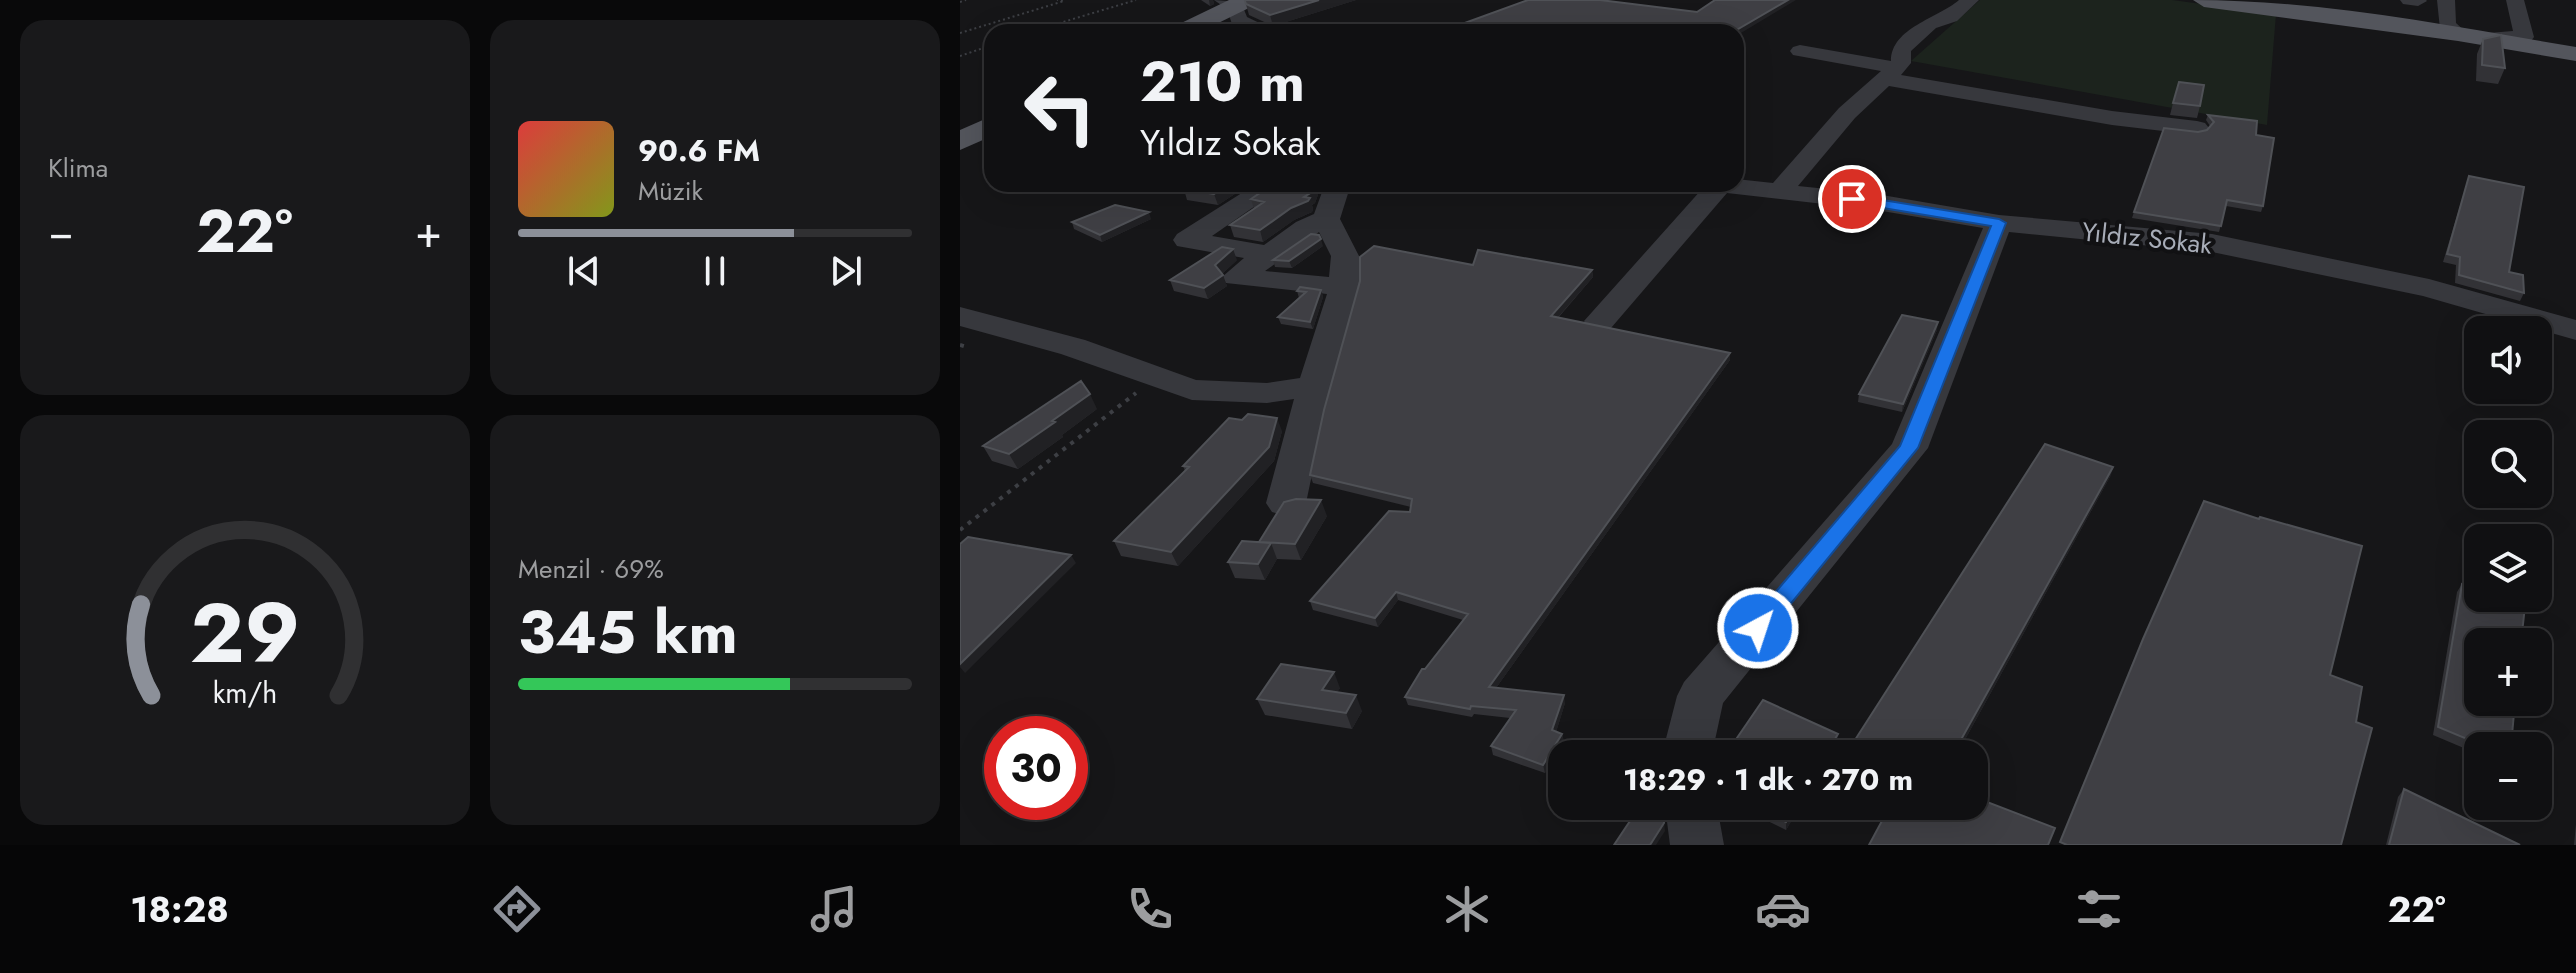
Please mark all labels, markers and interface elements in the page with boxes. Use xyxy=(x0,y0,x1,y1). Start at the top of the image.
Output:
text: 210 m xyxy=(1140,41,1305,122)
icon: left xyxy=(1008,56,1112,160)
text: Yıldız Sokak xyxy=(1140,116,1321,168)
text: 90.6 FM xyxy=(638,129,760,172)
text: Klima xyxy=(48,149,108,187)
pin xyxy=(1818,165,1886,233)
text: Müzik xyxy=(638,172,703,210)
icon: arrive xyxy=(1830,177,1874,221)
text: 22° xyxy=(196,188,293,275)
text: − xyxy=(48,200,74,264)
text: + xyxy=(415,200,442,264)
street label: Yıldız Sokak xyxy=(2080,212,2214,264)
icon: previous xyxy=(562,249,606,293)
icon: pause xyxy=(693,249,737,293)
icon: next xyxy=(824,249,868,293)
map controls xyxy=(2464,316,2552,820)
button: sound xyxy=(2464,316,2552,404)
button: search xyxy=(2464,420,2552,508)
button: layers xyxy=(2464,524,2552,612)
text: Menzil · 69% xyxy=(518,550,664,588)
text: 29 xyxy=(190,572,300,692)
position arrow xyxy=(1716,586,1800,670)
text: 345 km xyxy=(518,589,738,676)
button: + xyxy=(2464,628,2552,716)
text: km/h xyxy=(213,672,277,714)
speed limit sign: 30 xyxy=(984,716,1088,820)
button: − xyxy=(2464,732,2552,820)
text: 18:29 · 1 dk · 270 m xyxy=(1623,758,1913,801)
icon: directions xyxy=(489,881,545,937)
icon: music xyxy=(806,881,862,937)
icon: phone xyxy=(1122,881,1178,937)
icon: climate xyxy=(1439,881,1495,937)
icon: car xyxy=(1755,881,1811,937)
icon: filters xyxy=(2071,881,2127,937)
text: 18:28 xyxy=(130,883,229,935)
text: 22° xyxy=(2388,883,2446,935)

